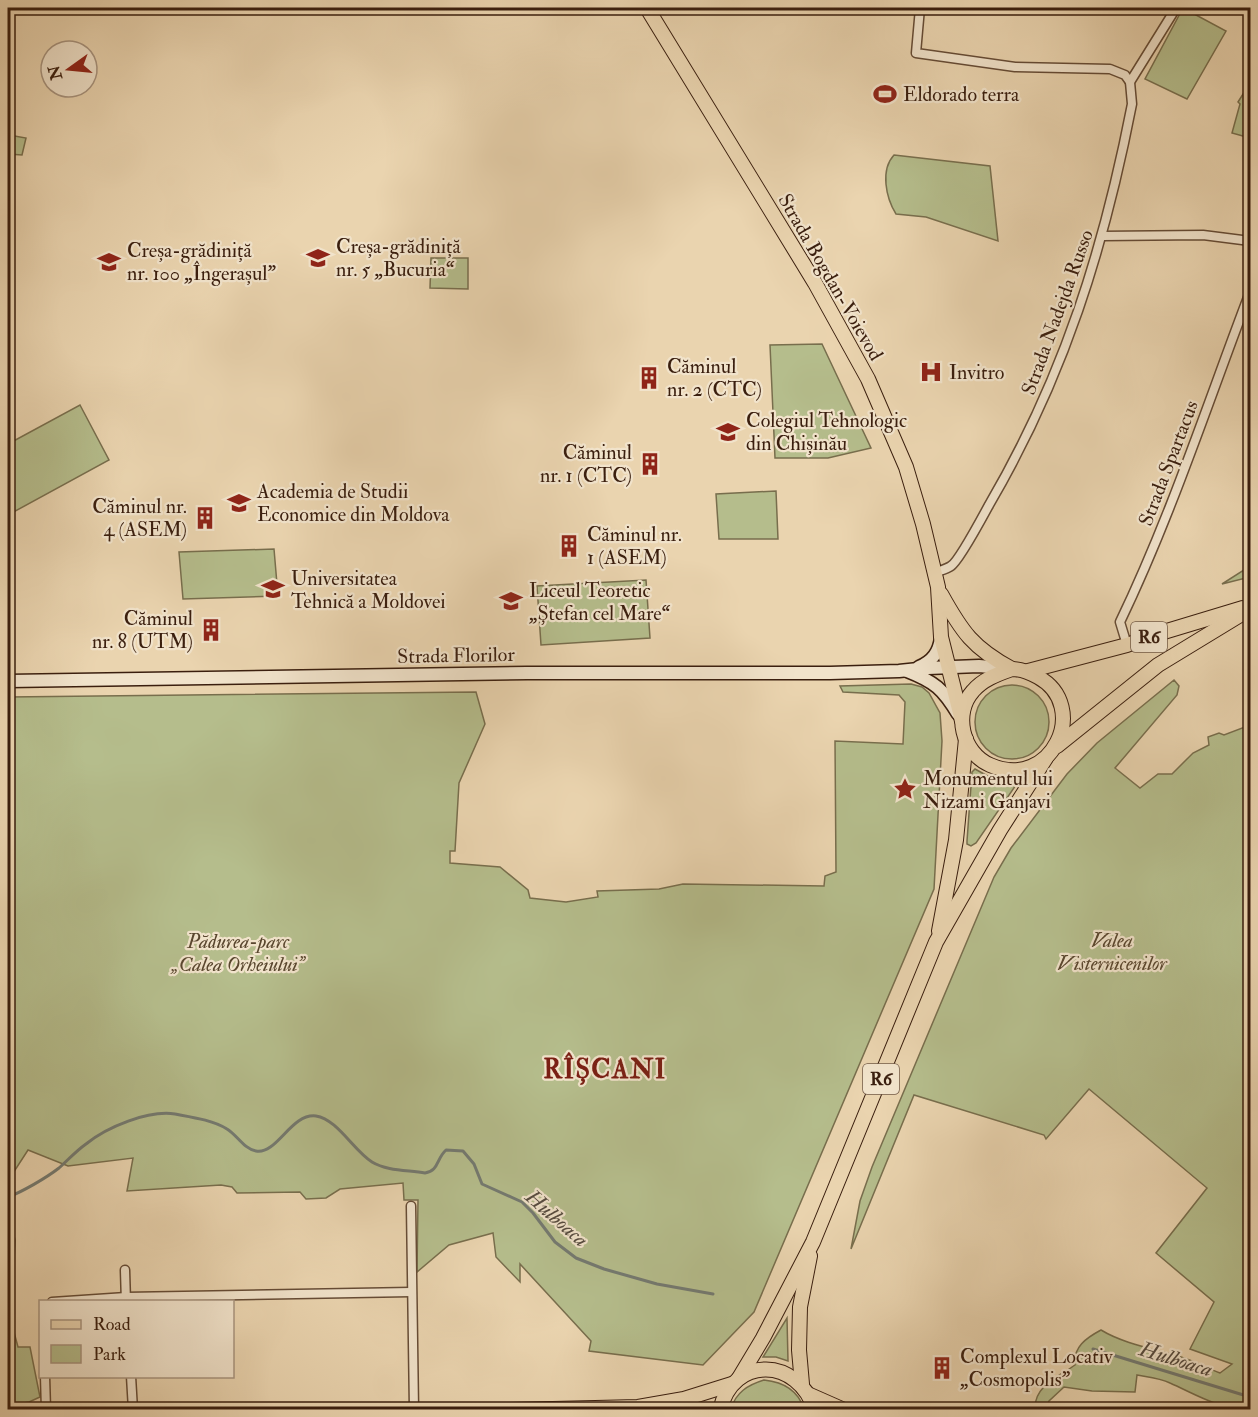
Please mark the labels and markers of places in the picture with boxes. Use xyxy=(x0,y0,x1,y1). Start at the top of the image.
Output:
sports icon: Eldorado terra xyxy=(872,81,898,107)
place label: Eldorado terra xyxy=(903,82,1020,107)
place label: Creșa-grădiniță nr. 5 „Bucuria“ xyxy=(336,234,462,282)
place label: Creșa-grădiniță nr. 100 „Îngerașul” xyxy=(127,238,276,286)
school or university icon: Creșa-grădiniță nr. 5 „Bucuria“ xyxy=(305,245,331,271)
school or university icon: Creșa-grădiniță nr. 100 „Îngerașul” xyxy=(96,249,122,275)
place label: Căminul nr. 2 (CTC) xyxy=(667,354,762,402)
hospital icon: Invitro xyxy=(918,359,944,385)
place label: Invitro xyxy=(949,360,1004,385)
building icon: Căminul nr. 2 (CTC) xyxy=(636,365,662,391)
place label: Colegiul Tehnologic din Chișinău xyxy=(746,408,907,456)
school or university icon: Colegiul Tehnologic din Chișinău xyxy=(715,419,741,445)
place label: Căminul nr. 1 (CTC) xyxy=(540,440,632,488)
building icon: Căminul nr. 1 (CTC) xyxy=(637,451,663,477)
place label: Academia de Studii Economice din Moldova xyxy=(256,479,450,527)
school or university icon: Academia de Studii Economice din Moldova xyxy=(226,490,252,516)
place label: Căminul nr. 4 (ASEM) xyxy=(92,494,187,542)
building icon: Căminul nr. 4 (ASEM) xyxy=(192,505,218,531)
place label: Căminul nr. 1 (ASEM) xyxy=(587,522,682,570)
building icon: Căminul nr. 1 (ASEM) xyxy=(556,533,582,559)
place label: Universitatea Tehnică a Moldovei xyxy=(291,566,446,614)
school or university icon: Universitatea Tehnică a Moldovei xyxy=(260,576,286,602)
place label: Liceul Teoretic „Ștefan cel Mare“ xyxy=(528,578,671,626)
school or university icon: Liceul Teoretic „Ștefan cel Mare“ xyxy=(498,588,524,614)
place label: Căminul nr. 8 (UTM) xyxy=(92,606,193,654)
building icon: Căminul nr. 8 (UTM) xyxy=(198,617,224,643)
place label: Monumentul lui Nizami Ganjavi xyxy=(923,766,1053,814)
place icon: Monumentul lui Nizami Ganjavi xyxy=(892,776,918,802)
place label: Complexul Locativ „Cosmopolis” xyxy=(959,1344,1113,1393)
building icon: Complexul Locativ „Cosmopolis” xyxy=(929,1355,955,1381)

